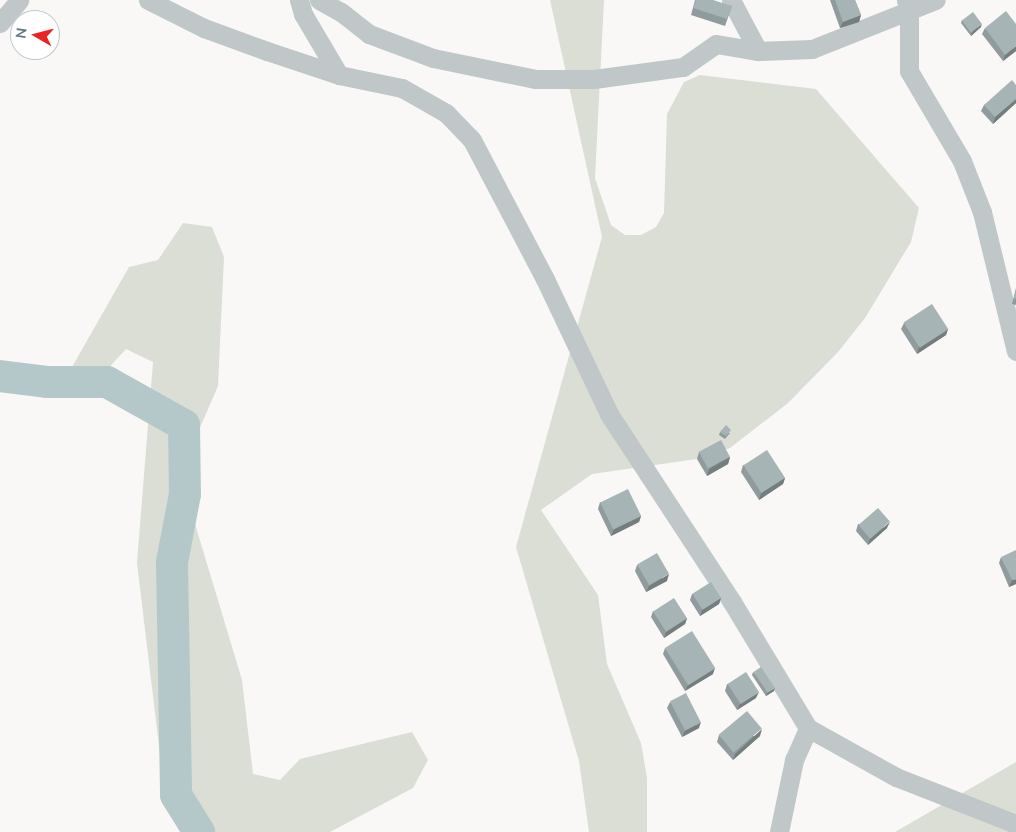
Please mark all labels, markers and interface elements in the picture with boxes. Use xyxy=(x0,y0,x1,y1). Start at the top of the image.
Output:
north arrow xyxy=(10,10,60,60)
text: N xyxy=(11,27,31,40)

